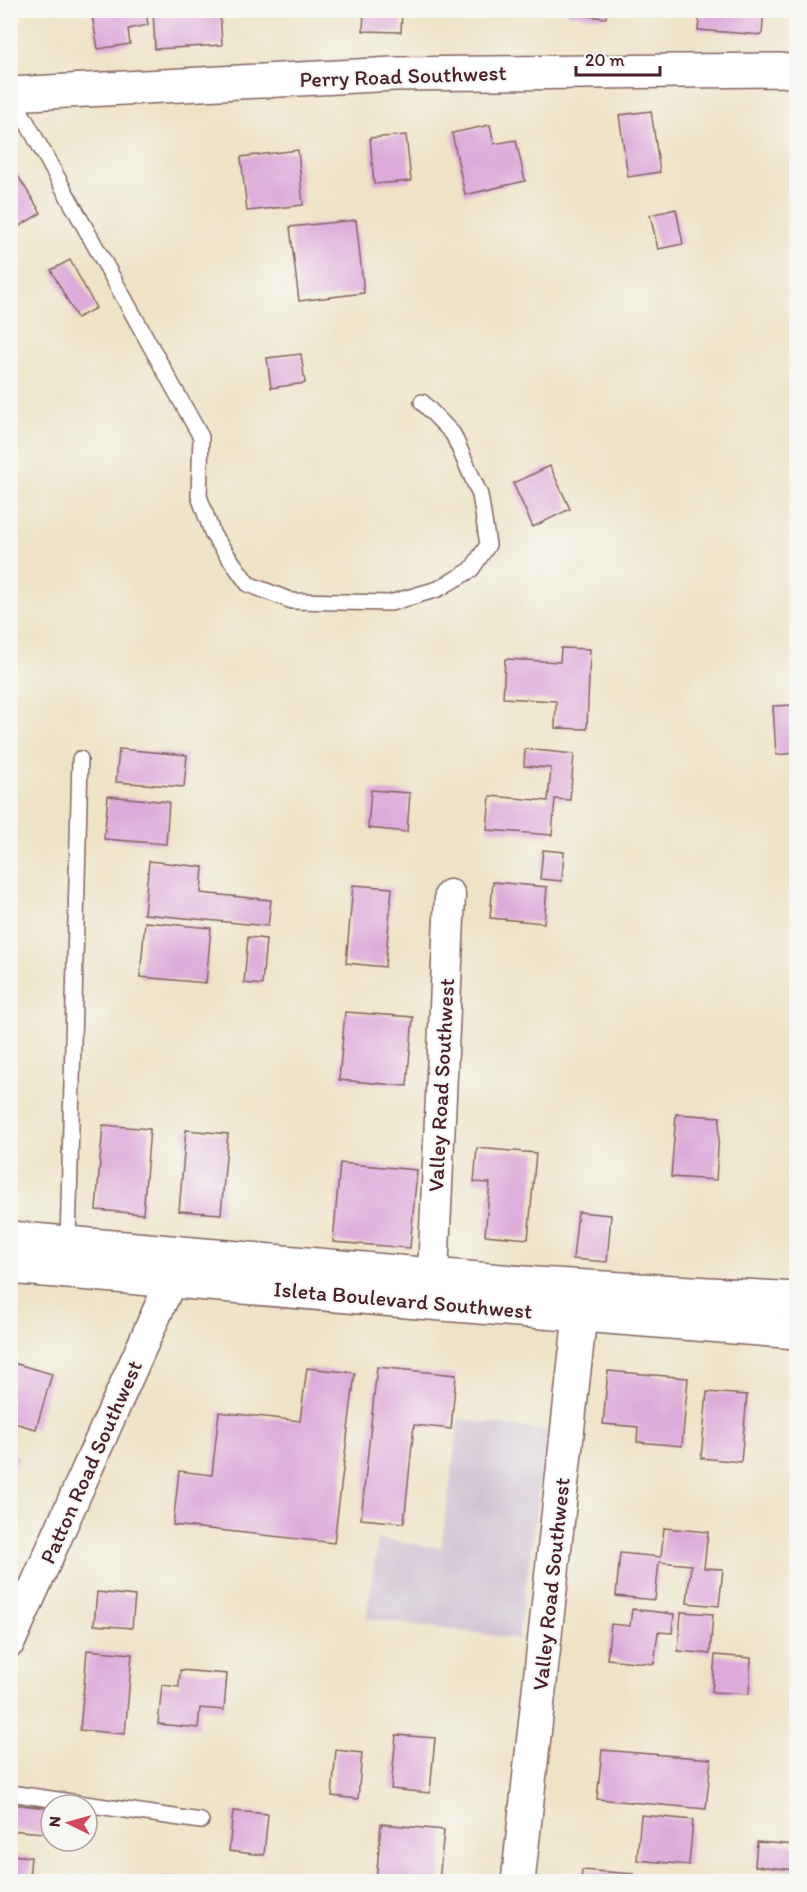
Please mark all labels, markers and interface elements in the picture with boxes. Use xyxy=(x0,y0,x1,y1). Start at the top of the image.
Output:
scale bar xyxy=(576,39,660,77)
text: 20 m xyxy=(585,49,625,71)
street label: Perry Road Southwest xyxy=(299,59,507,93)
street label: Valley Road Southwest xyxy=(422,977,460,1193)
street label: Isleta Boulevard Southwest xyxy=(272,1275,534,1325)
street label: Patton Road Southwest xyxy=(34,1356,148,1568)
street label: Valley Road Southwest xyxy=(526,1476,576,1692)
north arrow xyxy=(39,1793,99,1853)
text: N xyxy=(45,1816,64,1828)

